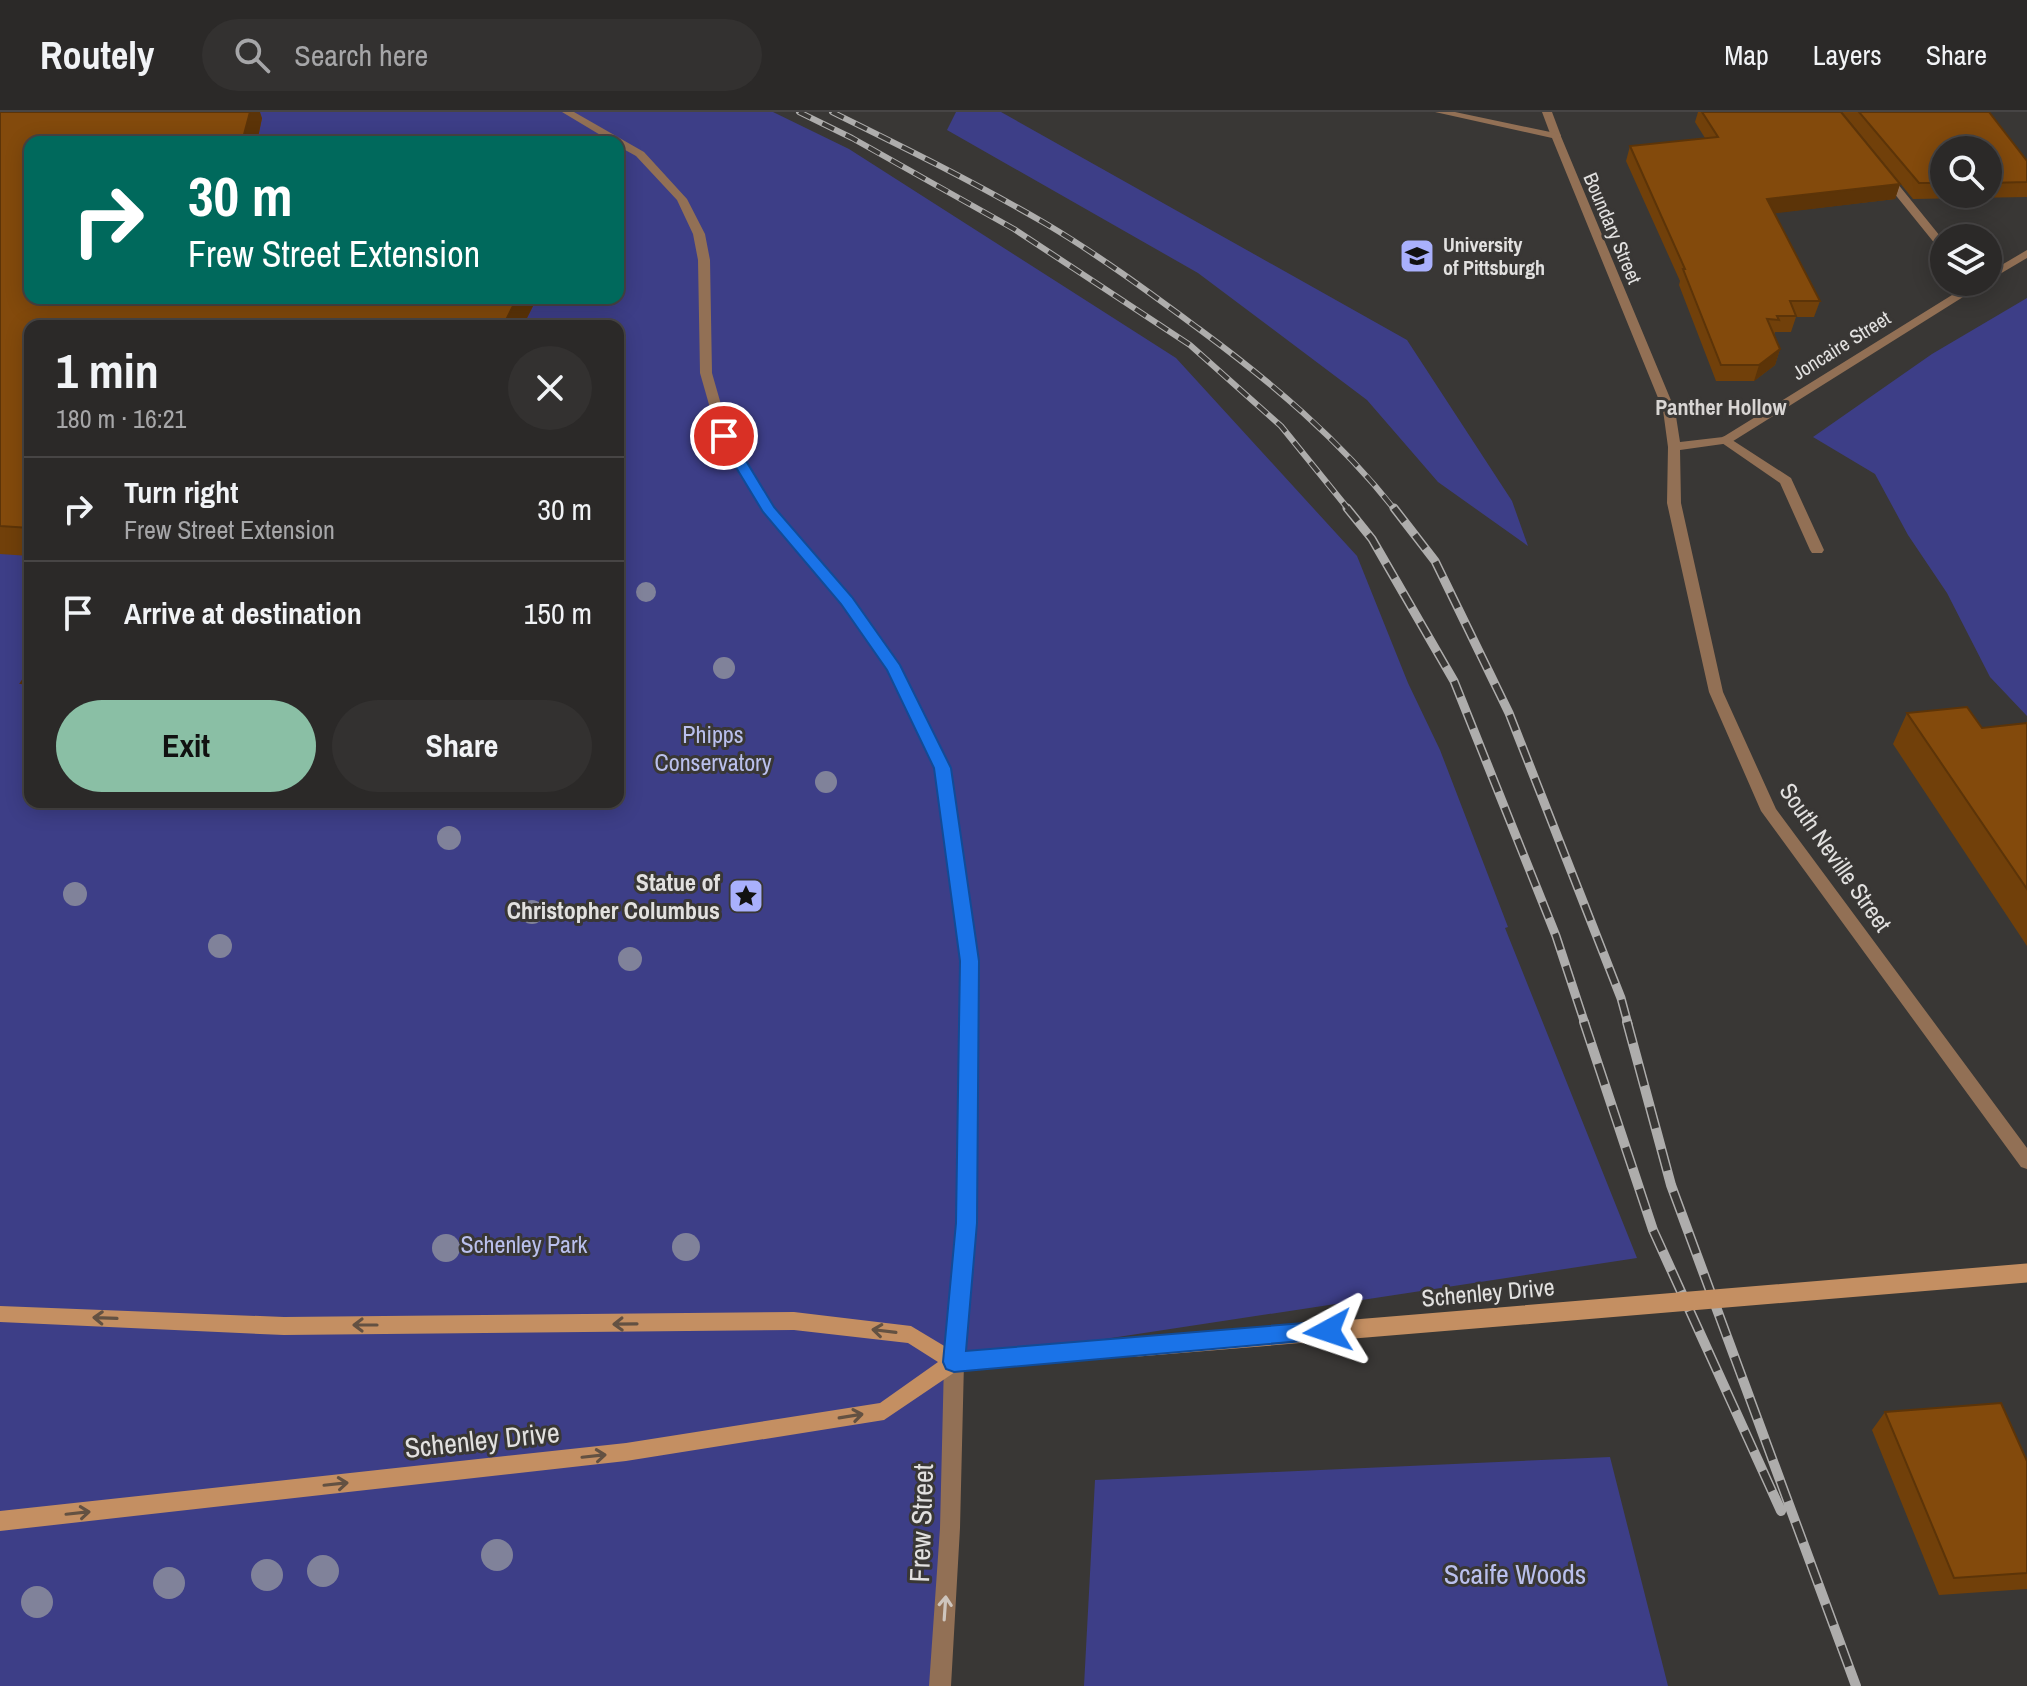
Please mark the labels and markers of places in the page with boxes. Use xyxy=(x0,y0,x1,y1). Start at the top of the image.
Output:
place label: University of Pittsburgh xyxy=(1443,231,1545,281)
school or university icon: University of Pittsburgh xyxy=(1398,237,1436,275)
pin xyxy=(690,402,758,470)
place label: Statue of Christopher Columbus xyxy=(507,866,720,926)
place icon: Statue of Christopher Columbus xyxy=(727,877,765,915)

